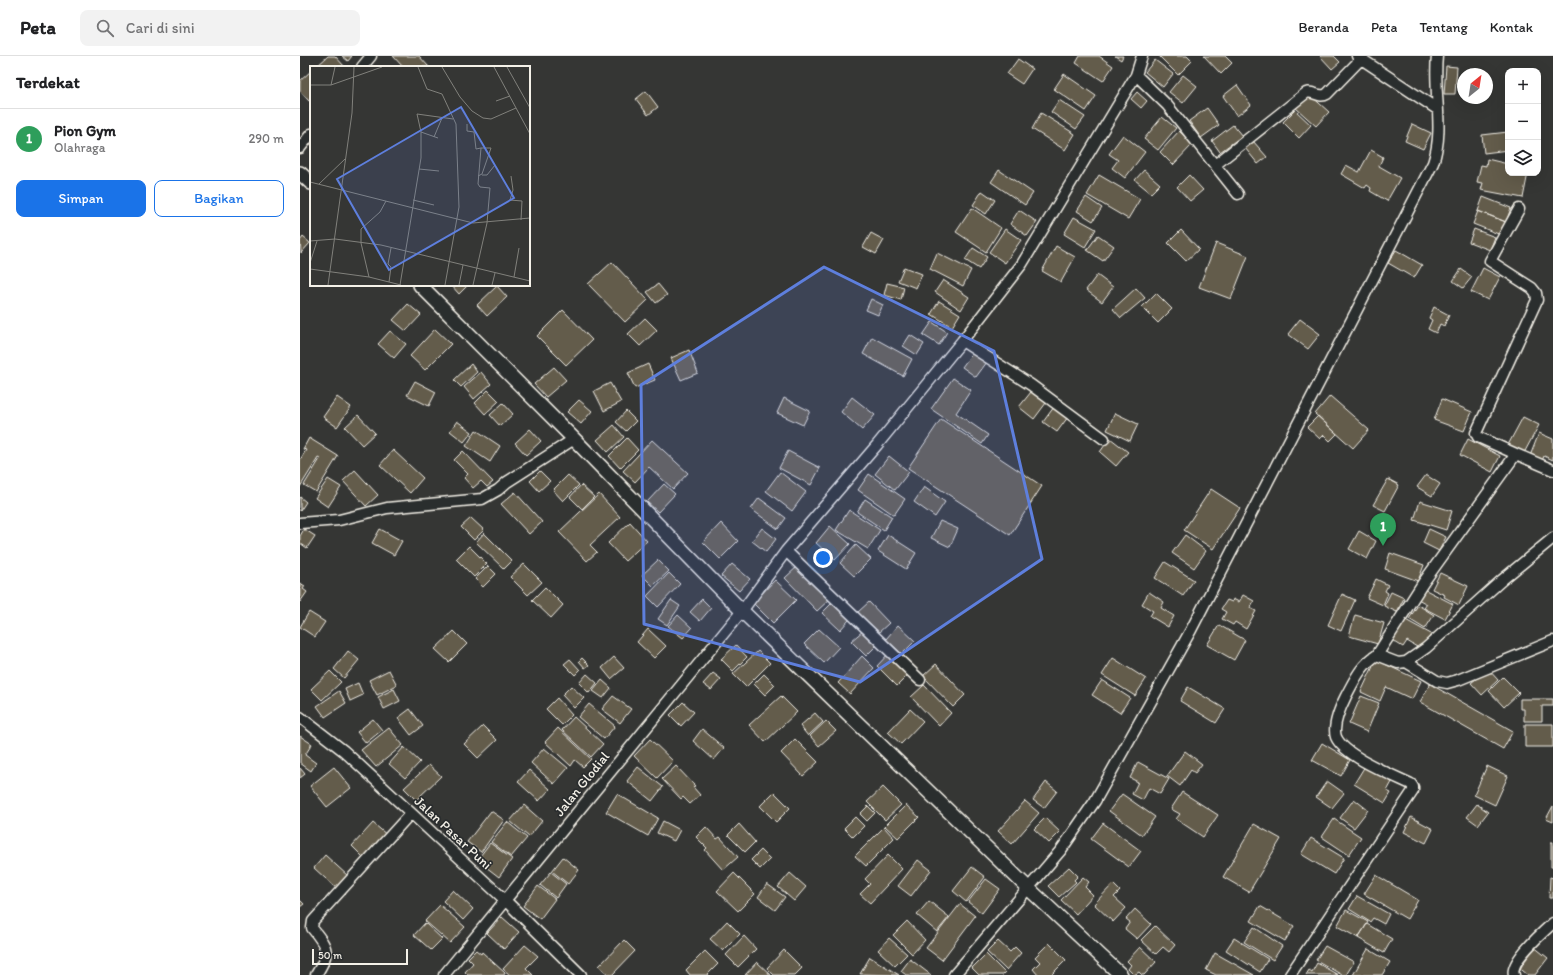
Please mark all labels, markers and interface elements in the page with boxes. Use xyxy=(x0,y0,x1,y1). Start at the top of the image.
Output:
search box xyxy=(80,10,360,46)
text: Peta xyxy=(20,16,56,39)
icon: search xyxy=(94,17,116,39)
text: Cari di sini xyxy=(126,19,195,37)
text: Beranda xyxy=(1298,19,1349,36)
text: Peta xyxy=(1371,19,1397,36)
text: Tentang xyxy=(1419,19,1468,36)
text: Kontak xyxy=(1490,19,1533,36)
inset map xyxy=(310,66,530,286)
north arrow xyxy=(1457,68,1493,104)
map controls xyxy=(1505,68,1541,176)
button: + xyxy=(1505,68,1541,104)
text: Terdekat xyxy=(16,72,80,92)
button: − xyxy=(1505,104,1541,140)
text: Pion Gym xyxy=(54,122,116,140)
text: 1 xyxy=(26,131,32,146)
text: 290 m xyxy=(248,131,284,146)
text: Olahraga xyxy=(54,140,106,155)
button: layers xyxy=(1505,140,1541,176)
button: Simpan xyxy=(16,180,146,217)
button: Bagikan xyxy=(154,180,284,217)
pin: 1 xyxy=(1370,513,1396,546)
your location xyxy=(813,548,833,568)
street label: Jalan Glodial xyxy=(551,748,613,820)
street label: Jalan Pasar Puni xyxy=(411,793,495,873)
scale bar xyxy=(312,947,408,966)
text: 50 m xyxy=(318,949,342,962)

